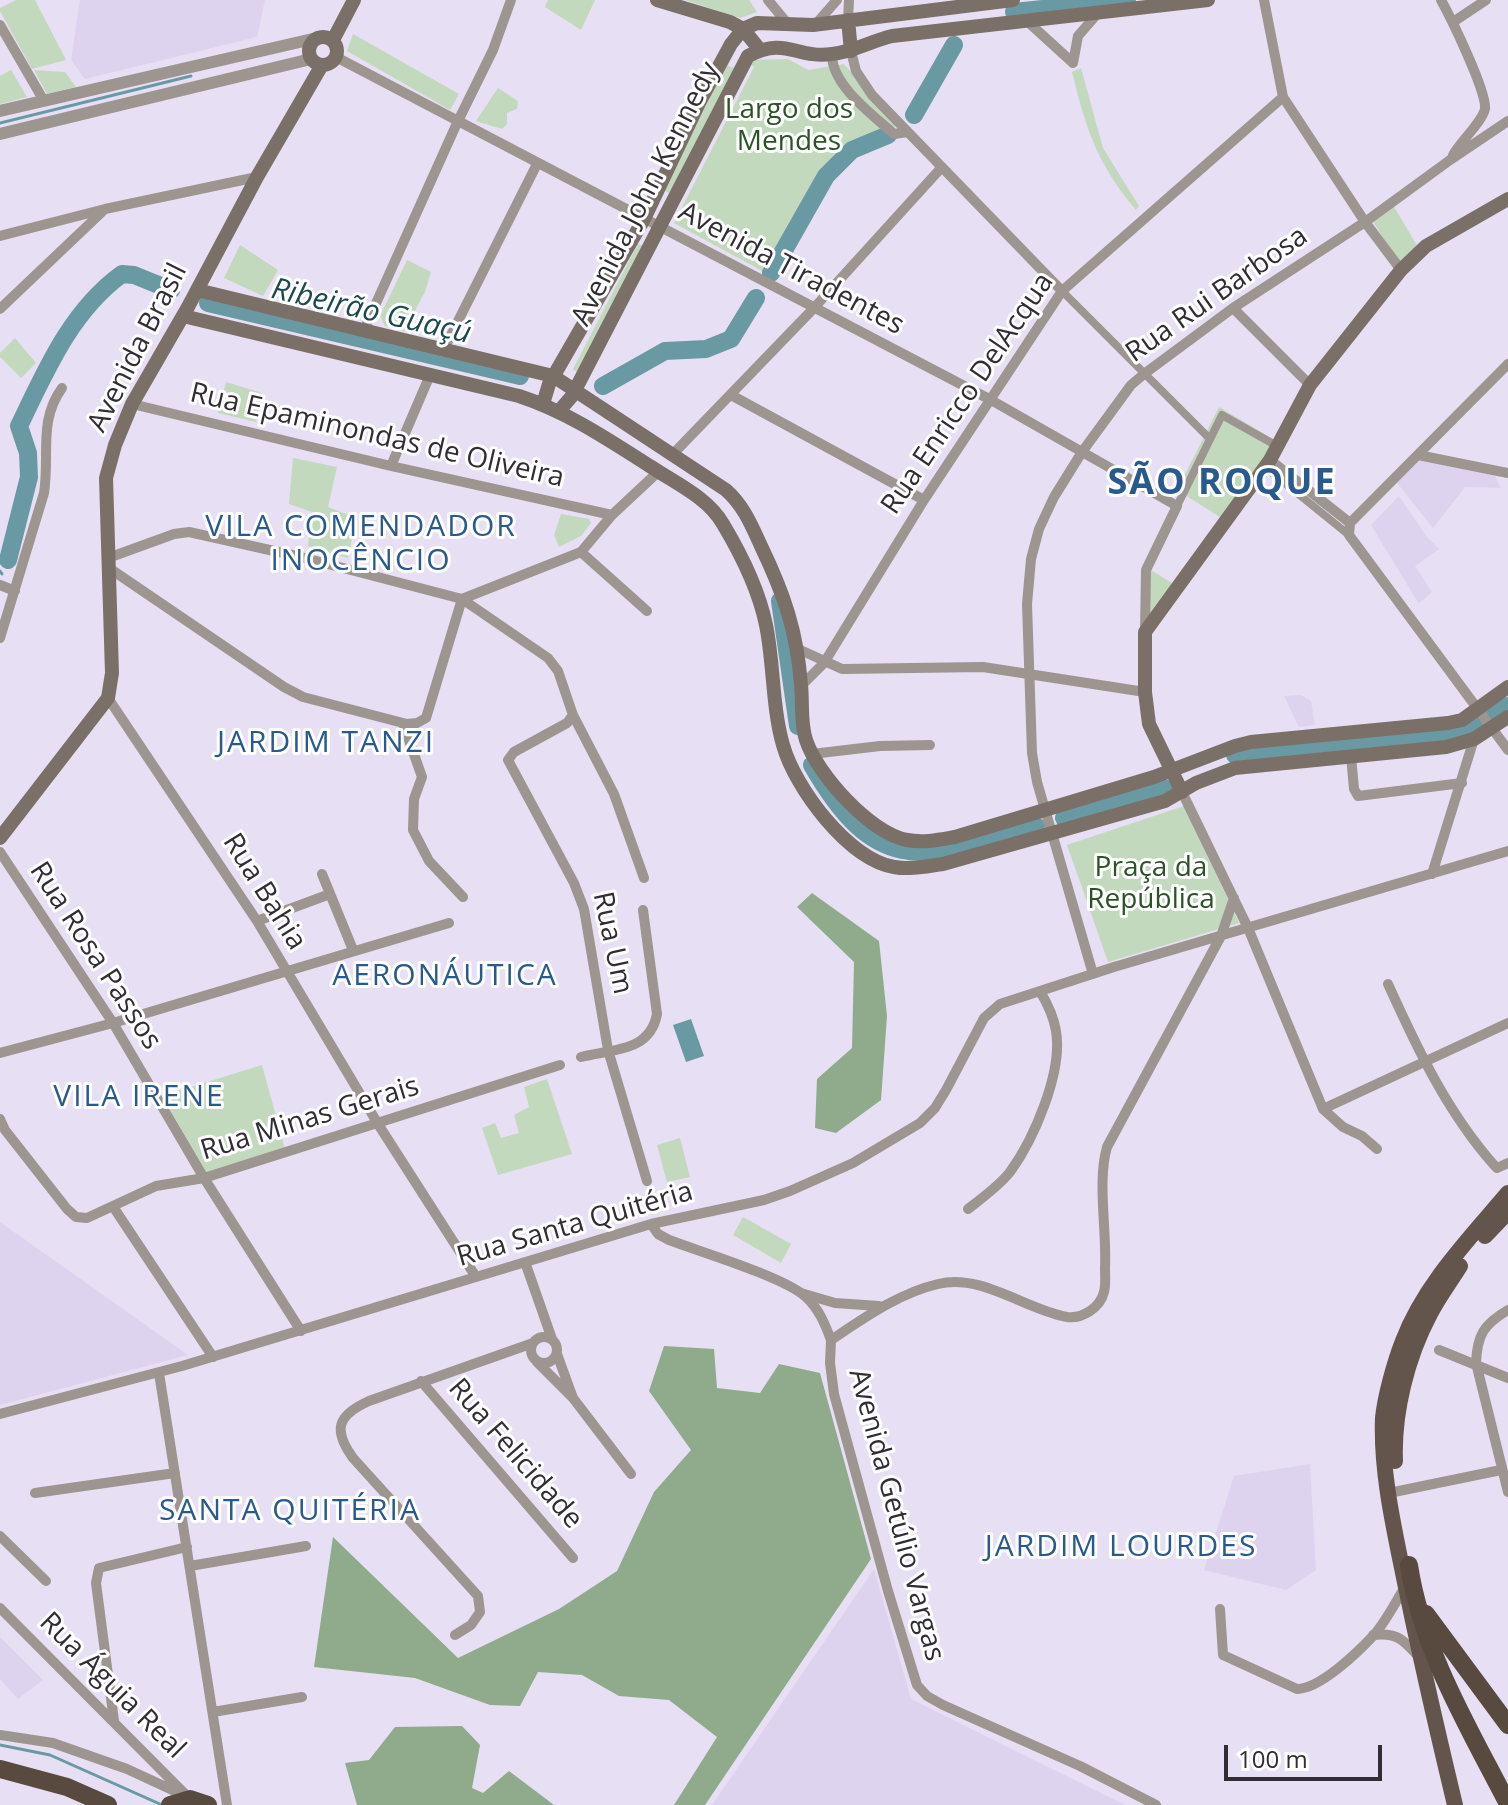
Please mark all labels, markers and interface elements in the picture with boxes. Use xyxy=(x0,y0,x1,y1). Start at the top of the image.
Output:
street label: Avenida John Kennedy xyxy=(565,56,727,332)
park label: Largo dos Mendes xyxy=(725,93,853,159)
street label: Avenida Tiradentes xyxy=(673,195,909,343)
street label: Rua Rui Barbosa xyxy=(1120,220,1314,370)
street label: Avenida Brasil xyxy=(81,258,195,438)
street label: Rua Enricco DelAcqua xyxy=(875,267,1061,521)
water label: Ribeirão Guaçú xyxy=(268,272,474,352)
street label: Rua Epaminondas de Oliveira xyxy=(187,377,567,495)
district label: SÃO ROQUE xyxy=(1107,462,1337,506)
district label: VILA COMENDADOR INOCÊNCIO xyxy=(205,509,517,580)
district label: JARDIM TANZI xyxy=(217,725,435,761)
street label: Rua Bahia xyxy=(215,828,313,956)
park label: Praça da República xyxy=(1087,851,1215,917)
street label: Rua Rosa Passos xyxy=(22,856,168,1056)
street label: Rua Um xyxy=(585,889,639,997)
district label: AERONÁUTICA xyxy=(332,958,558,994)
street label: Rua Minas Gerais xyxy=(197,1070,423,1168)
district label: VILA IRENE xyxy=(53,1079,225,1115)
street label: Rua Santa Quitéria xyxy=(453,1175,697,1275)
street label: Avenida Getúlio Vargas xyxy=(841,1365,951,1665)
street label: Rua Felicidade xyxy=(441,1372,589,1536)
district label: SANTA QUITÉRIA xyxy=(159,1493,421,1529)
district label: JARDIM LOURDES xyxy=(985,1529,1257,1565)
street label: Rua Águia Real xyxy=(32,1606,192,1766)
scale bar xyxy=(1228,1729,1386,1779)
text: 100 m xyxy=(1238,1742,1308,1775)

